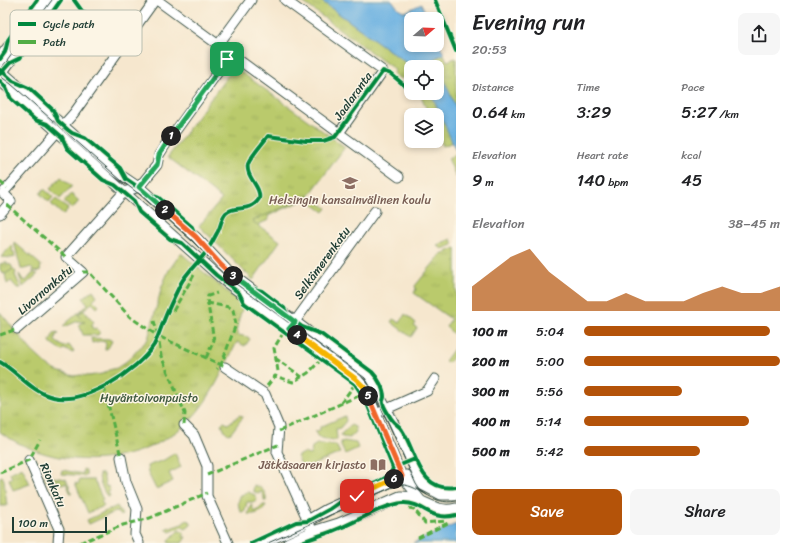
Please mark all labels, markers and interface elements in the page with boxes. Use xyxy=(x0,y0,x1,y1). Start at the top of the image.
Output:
text: Evening run xyxy=(472,3,585,42)
legend xyxy=(10,10,142,56)
north arrow xyxy=(404,12,444,52)
map controls xyxy=(404,12,444,148)
button: share xyxy=(738,13,780,55)
text: Cycle path xyxy=(43,15,95,34)
text: Path xyxy=(43,33,66,52)
text: 20:53 xyxy=(472,38,507,61)
pin xyxy=(210,42,244,76)
icon: arrive xyxy=(216,48,238,70)
button: locate xyxy=(404,60,444,100)
street label: Jaalaranta xyxy=(327,66,379,126)
text: Distance xyxy=(472,78,514,97)
text: Time xyxy=(577,78,600,97)
text: Pace xyxy=(681,78,705,97)
text: 0.64 xyxy=(472,97,508,127)
text: 3:29 xyxy=(577,97,611,127)
text: 5:27 xyxy=(681,97,716,127)
text: km xyxy=(508,105,525,124)
text: /km xyxy=(716,105,739,124)
button: layers xyxy=(404,108,444,148)
pin: 1 xyxy=(161,126,181,146)
text: 1 xyxy=(169,126,173,145)
text: Elevation xyxy=(472,146,517,165)
text: Heart rate xyxy=(577,146,628,165)
text: kcal xyxy=(681,146,701,165)
text: 9 xyxy=(472,165,482,195)
text: 140 xyxy=(577,165,605,195)
text: 45 xyxy=(681,165,702,195)
text: m xyxy=(482,173,494,192)
text: bpm xyxy=(605,173,628,192)
school or university icon: Helsingin kansainvälinen koulu xyxy=(341,174,359,192)
place label: Helsingin kansainvälinen koulu xyxy=(269,189,431,211)
pin: 2 xyxy=(155,200,175,220)
text: 2 xyxy=(162,200,168,219)
text: Elevation xyxy=(472,212,525,235)
text: 38–45 m xyxy=(728,212,780,235)
street label: Selkämerenkatu xyxy=(288,221,357,304)
street label: Livornonkatu xyxy=(12,259,78,321)
pin: 3 xyxy=(223,266,243,286)
text: 3 xyxy=(230,266,236,285)
text: 100 m xyxy=(472,320,507,343)
text: 5:04 xyxy=(536,320,564,343)
pin: 4 xyxy=(287,325,307,345)
text: 4 xyxy=(294,325,300,344)
text: 200 m xyxy=(472,350,509,373)
text: 5:00 xyxy=(536,350,564,373)
text: 300 m xyxy=(472,380,509,403)
text: 5:56 xyxy=(536,380,563,403)
pin: 5 xyxy=(358,386,378,406)
text: 5 xyxy=(365,386,371,405)
park label: Hyväntoivonpuisto xyxy=(100,387,198,409)
text: 400 m xyxy=(472,410,510,433)
text: 5:14 xyxy=(536,410,562,433)
text: 500 m xyxy=(472,440,510,463)
text: 5:42 xyxy=(536,440,564,463)
place label: Jätkäsaaren kirjasto xyxy=(258,454,366,476)
library icon: Jätkäsaaren kirjasto xyxy=(369,456,387,474)
street label: Rionkatu xyxy=(33,459,73,511)
pin: 6 xyxy=(384,469,404,489)
text: 6 xyxy=(391,469,397,488)
pin xyxy=(340,479,374,513)
icon: check xyxy=(346,485,368,507)
button: Save xyxy=(472,489,622,535)
button: Share xyxy=(630,489,780,535)
text: 100 m xyxy=(18,514,48,533)
scale bar xyxy=(12,515,107,534)

